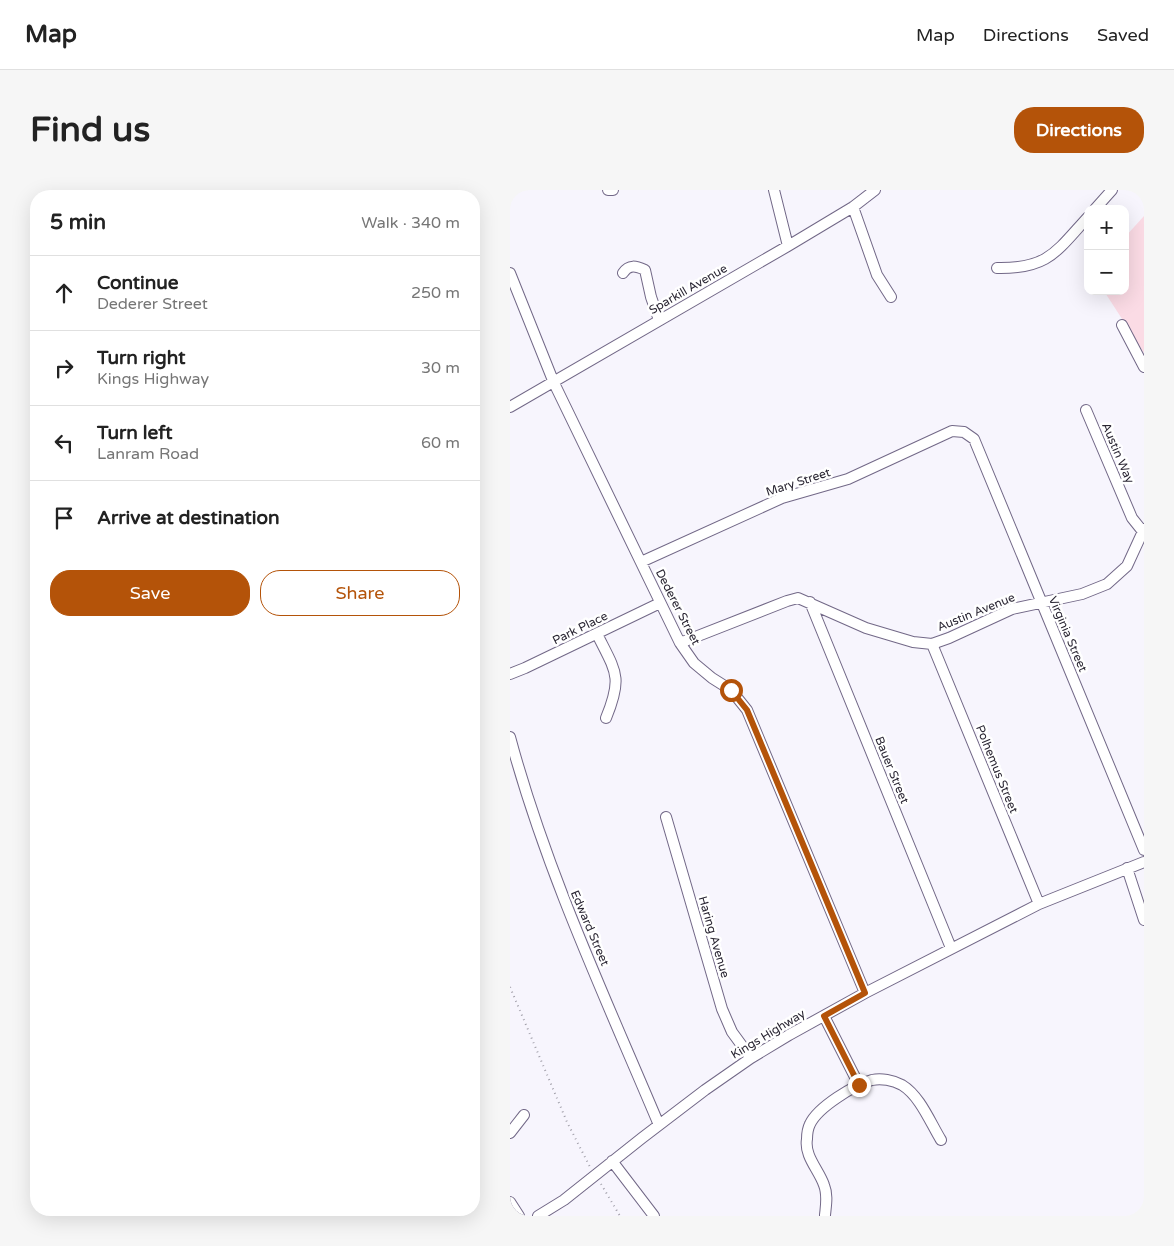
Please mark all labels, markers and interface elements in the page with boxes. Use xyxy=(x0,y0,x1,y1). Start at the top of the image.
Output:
text: Map xyxy=(25,20,77,49)
text: Map xyxy=(916,24,955,46)
text: Directions xyxy=(983,24,1069,46)
text: Saved xyxy=(1097,24,1149,46)
button: Directions xyxy=(1014,107,1144,153)
text: Find us xyxy=(30,109,150,151)
map controls xyxy=(1084,205,1129,295)
button: + xyxy=(1084,205,1129,250)
text: 5 min xyxy=(50,210,106,235)
text: Walk · 340 m xyxy=(361,213,460,233)
button: − xyxy=(1084,250,1129,295)
street label: Sparkill Avenue xyxy=(646,261,730,317)
text: Continue xyxy=(97,272,179,294)
icon: ahead xyxy=(50,279,78,307)
text: 250 m xyxy=(411,283,460,303)
text: Dederer Street xyxy=(97,294,208,314)
text: Turn right xyxy=(97,347,185,369)
icon: right xyxy=(50,354,78,382)
text: 30 m xyxy=(421,358,460,378)
text: Kings Highway xyxy=(97,369,209,389)
street label: Austin Way xyxy=(1099,421,1137,486)
text: Turn left xyxy=(97,422,173,444)
icon: left xyxy=(50,429,78,457)
text: 60 m xyxy=(421,433,460,453)
text: Lanram Road xyxy=(97,444,199,464)
street label: Mary Street xyxy=(764,465,832,499)
icon: arrive xyxy=(50,504,78,532)
text: Arrive at destination xyxy=(97,507,280,529)
street label: Dederer Street xyxy=(653,567,703,648)
button: Save xyxy=(50,570,250,616)
button: Share xyxy=(260,570,460,616)
street label: Austin Avenue xyxy=(935,590,1017,634)
street label: Virginia Street xyxy=(1046,594,1090,674)
street label: Park Place xyxy=(550,609,610,647)
route start xyxy=(720,679,743,702)
street label: Polhemus Street xyxy=(973,723,1021,815)
street label: Bauer Street xyxy=(872,734,912,806)
street label: Edward Street xyxy=(568,888,612,968)
street label: Haring Avenue xyxy=(696,895,732,980)
street label: Kings Highway xyxy=(728,1006,808,1062)
route end xyxy=(848,1074,871,1097)

